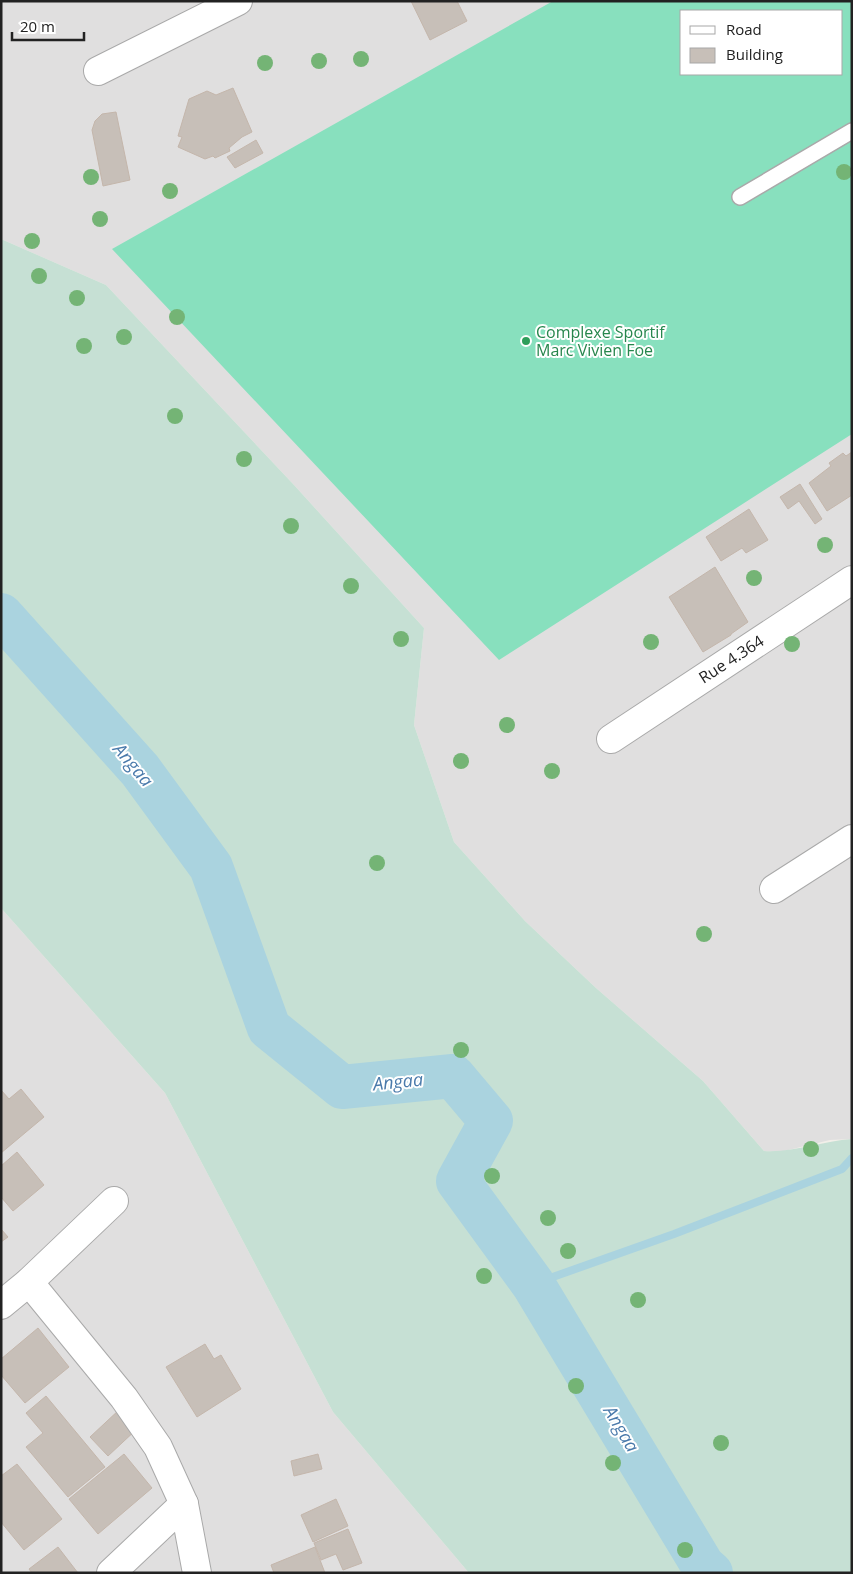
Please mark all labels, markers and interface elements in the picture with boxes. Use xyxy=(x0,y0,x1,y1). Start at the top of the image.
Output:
scale bar xyxy=(12,10,85,42)
legend xyxy=(680,10,843,75)
text: 20 m xyxy=(20,16,55,36)
text: Road xyxy=(726,19,762,39)
text: Building xyxy=(726,44,783,64)
place label: Complexe Sportif Marc Vivien Foe xyxy=(536,321,666,361)
marker: Complexe Sportif Marc Vivien Foe xyxy=(520,335,532,347)
street label: Rue 4.364 xyxy=(694,630,768,688)
water label: Angaa xyxy=(107,736,159,791)
water label: Angaa xyxy=(370,1066,424,1096)
water label: Angaa xyxy=(598,1399,645,1456)

